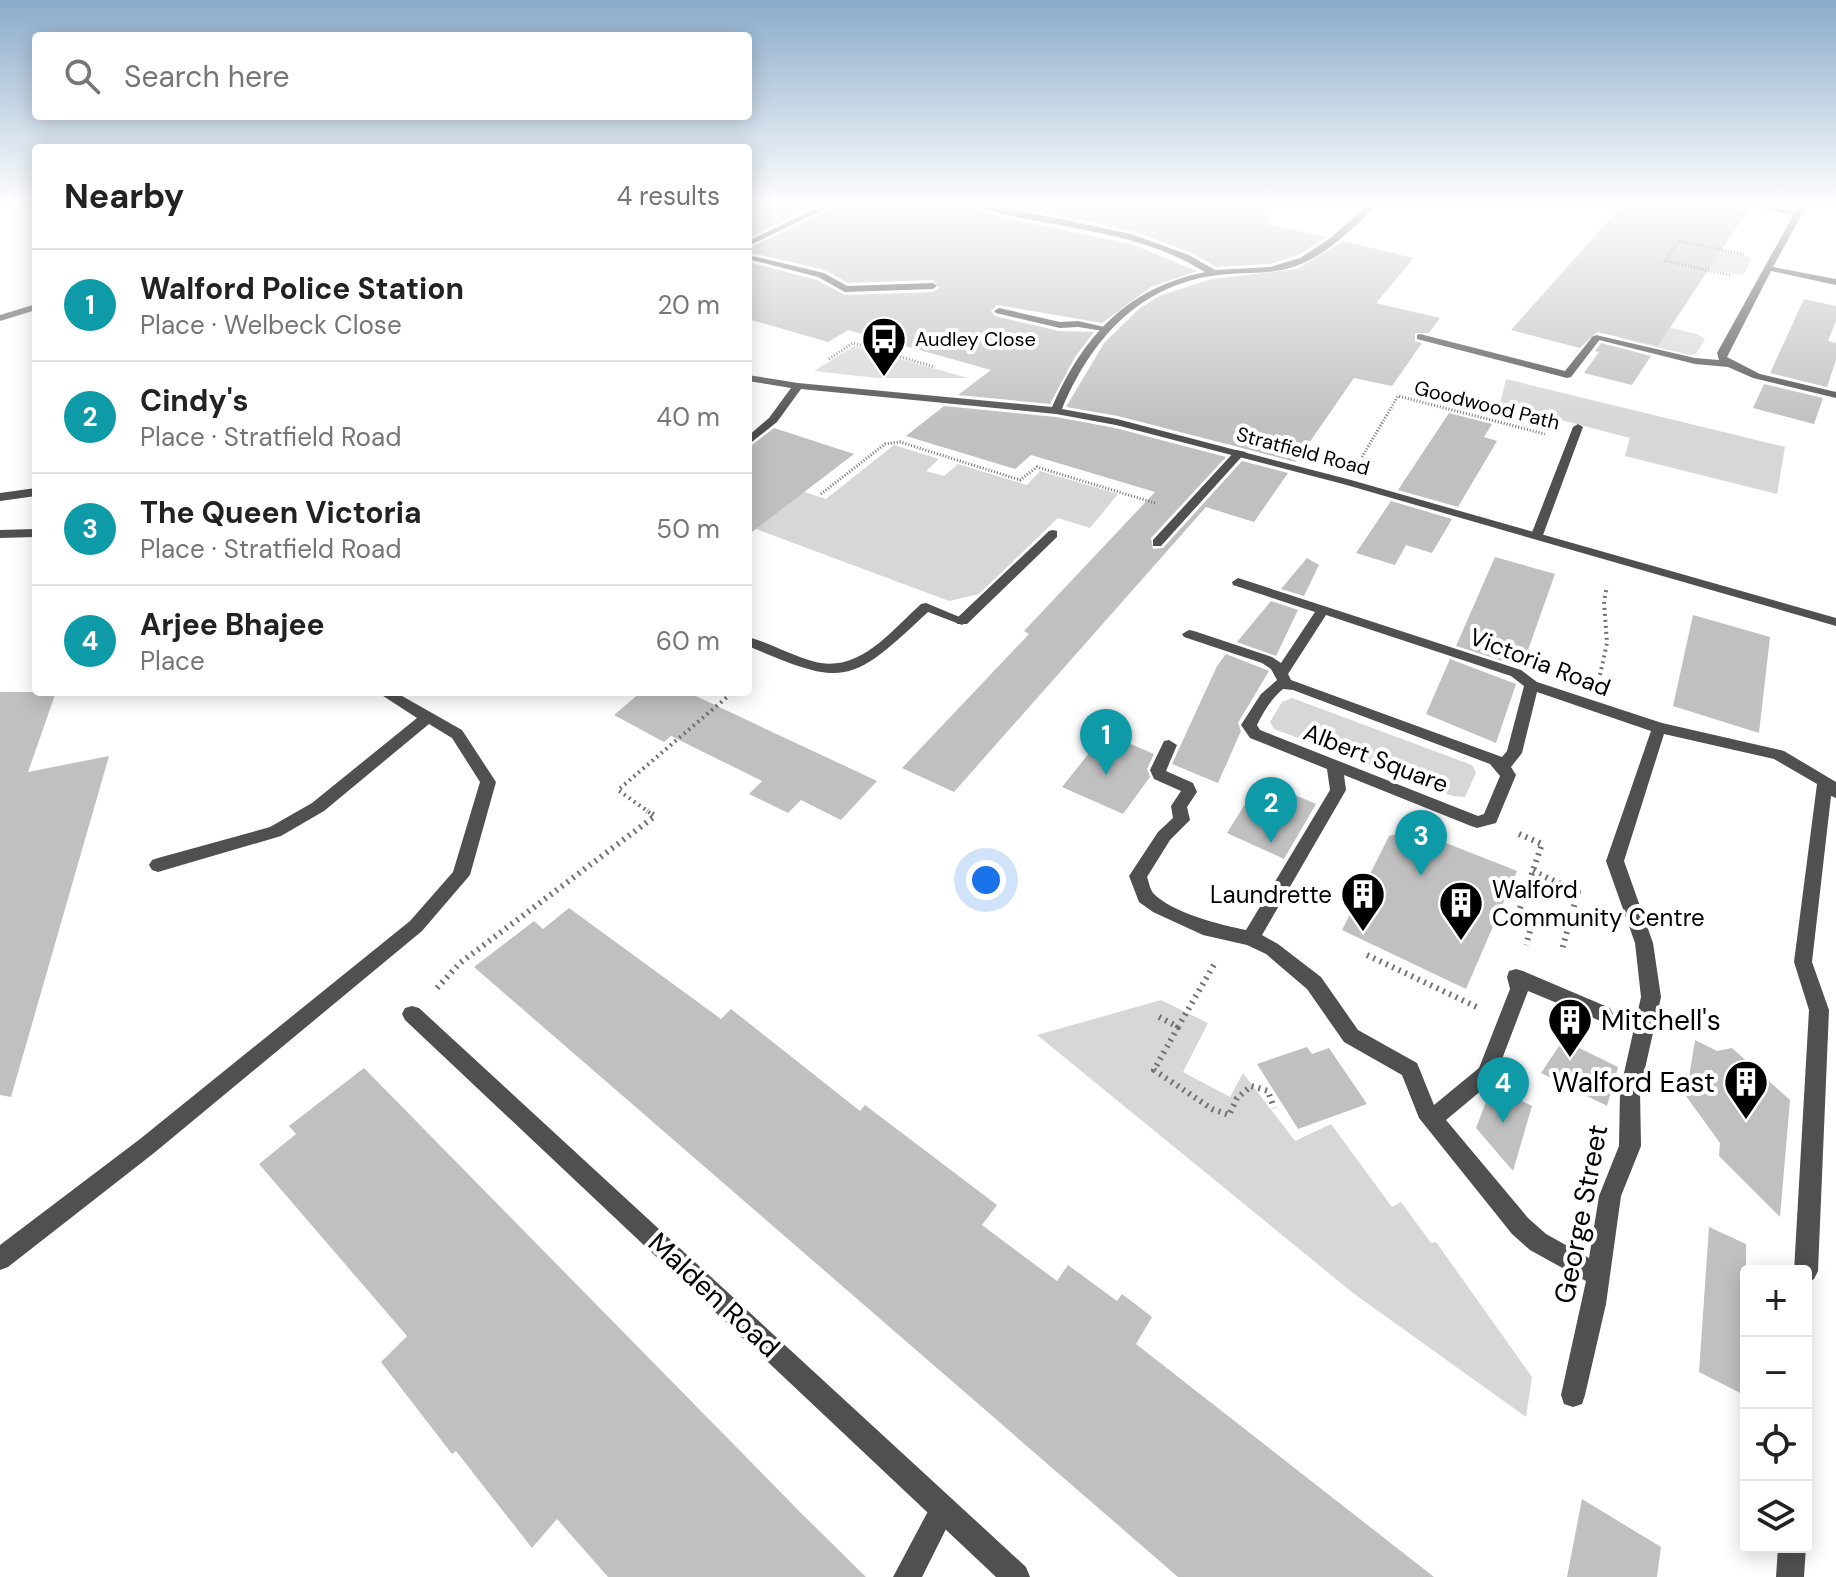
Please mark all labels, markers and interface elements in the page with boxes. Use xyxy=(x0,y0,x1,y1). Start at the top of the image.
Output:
search box xyxy=(32,32,752,120)
icon: search xyxy=(60,54,104,98)
text: Search here xyxy=(124,57,290,96)
text: Nearby xyxy=(64,174,184,219)
text: 4 results xyxy=(616,179,720,213)
text: Walford Police Station xyxy=(140,269,464,308)
text: 1 xyxy=(85,288,95,322)
text: 20 m xyxy=(657,288,720,322)
text: Place · Welbeck Close xyxy=(140,308,402,342)
bus stop icon: Audley Close xyxy=(860,315,908,378)
place label: Audley Close xyxy=(915,326,1036,352)
street label: Goodwood Path xyxy=(1412,374,1562,436)
text: Cindy's xyxy=(140,381,249,420)
text: 2 xyxy=(82,400,98,434)
text: 40 m xyxy=(656,400,720,434)
text: Place · Stratfield Road xyxy=(140,420,401,454)
street label: Stratfield Road xyxy=(1234,421,1372,481)
text: The Queen Victoria xyxy=(140,493,422,532)
text: 3 xyxy=(82,512,98,546)
text: 50 m xyxy=(656,512,720,546)
text: Place · Stratfield Road xyxy=(140,532,401,566)
text: Arjee Bhajee xyxy=(140,605,325,644)
street label: Victoria Road xyxy=(1465,621,1615,703)
text: 4 xyxy=(82,624,98,658)
text: 60 m xyxy=(656,624,720,658)
text: Place xyxy=(140,644,205,678)
pin: 1 xyxy=(1080,709,1132,775)
street label: Albert Square xyxy=(1299,716,1453,800)
pin: 2 xyxy=(1245,777,1297,843)
pin: 3 xyxy=(1395,810,1447,876)
your location xyxy=(966,860,1006,900)
building icon: Laundrette xyxy=(1339,870,1387,933)
place label: Walford Community Centre xyxy=(1492,874,1705,933)
place label: Laundrette xyxy=(1210,879,1332,910)
building icon: Walford Community Centre xyxy=(1437,879,1485,942)
building icon: Mitchell's xyxy=(1546,996,1594,1059)
place label: Mitchell's xyxy=(1601,1002,1721,1039)
pin: 4 xyxy=(1477,1057,1529,1123)
building icon: Walford East xyxy=(1722,1058,1770,1121)
place label: Walford East xyxy=(1552,1064,1715,1101)
street label: George Street xyxy=(1546,1121,1616,1307)
street label: Malden Road xyxy=(640,1224,788,1366)
map controls xyxy=(1740,1265,1812,1553)
button: + xyxy=(1740,1265,1812,1337)
button: − xyxy=(1740,1337,1812,1409)
button: locate xyxy=(1740,1409,1812,1481)
button: layers xyxy=(1740,1481,1812,1553)

